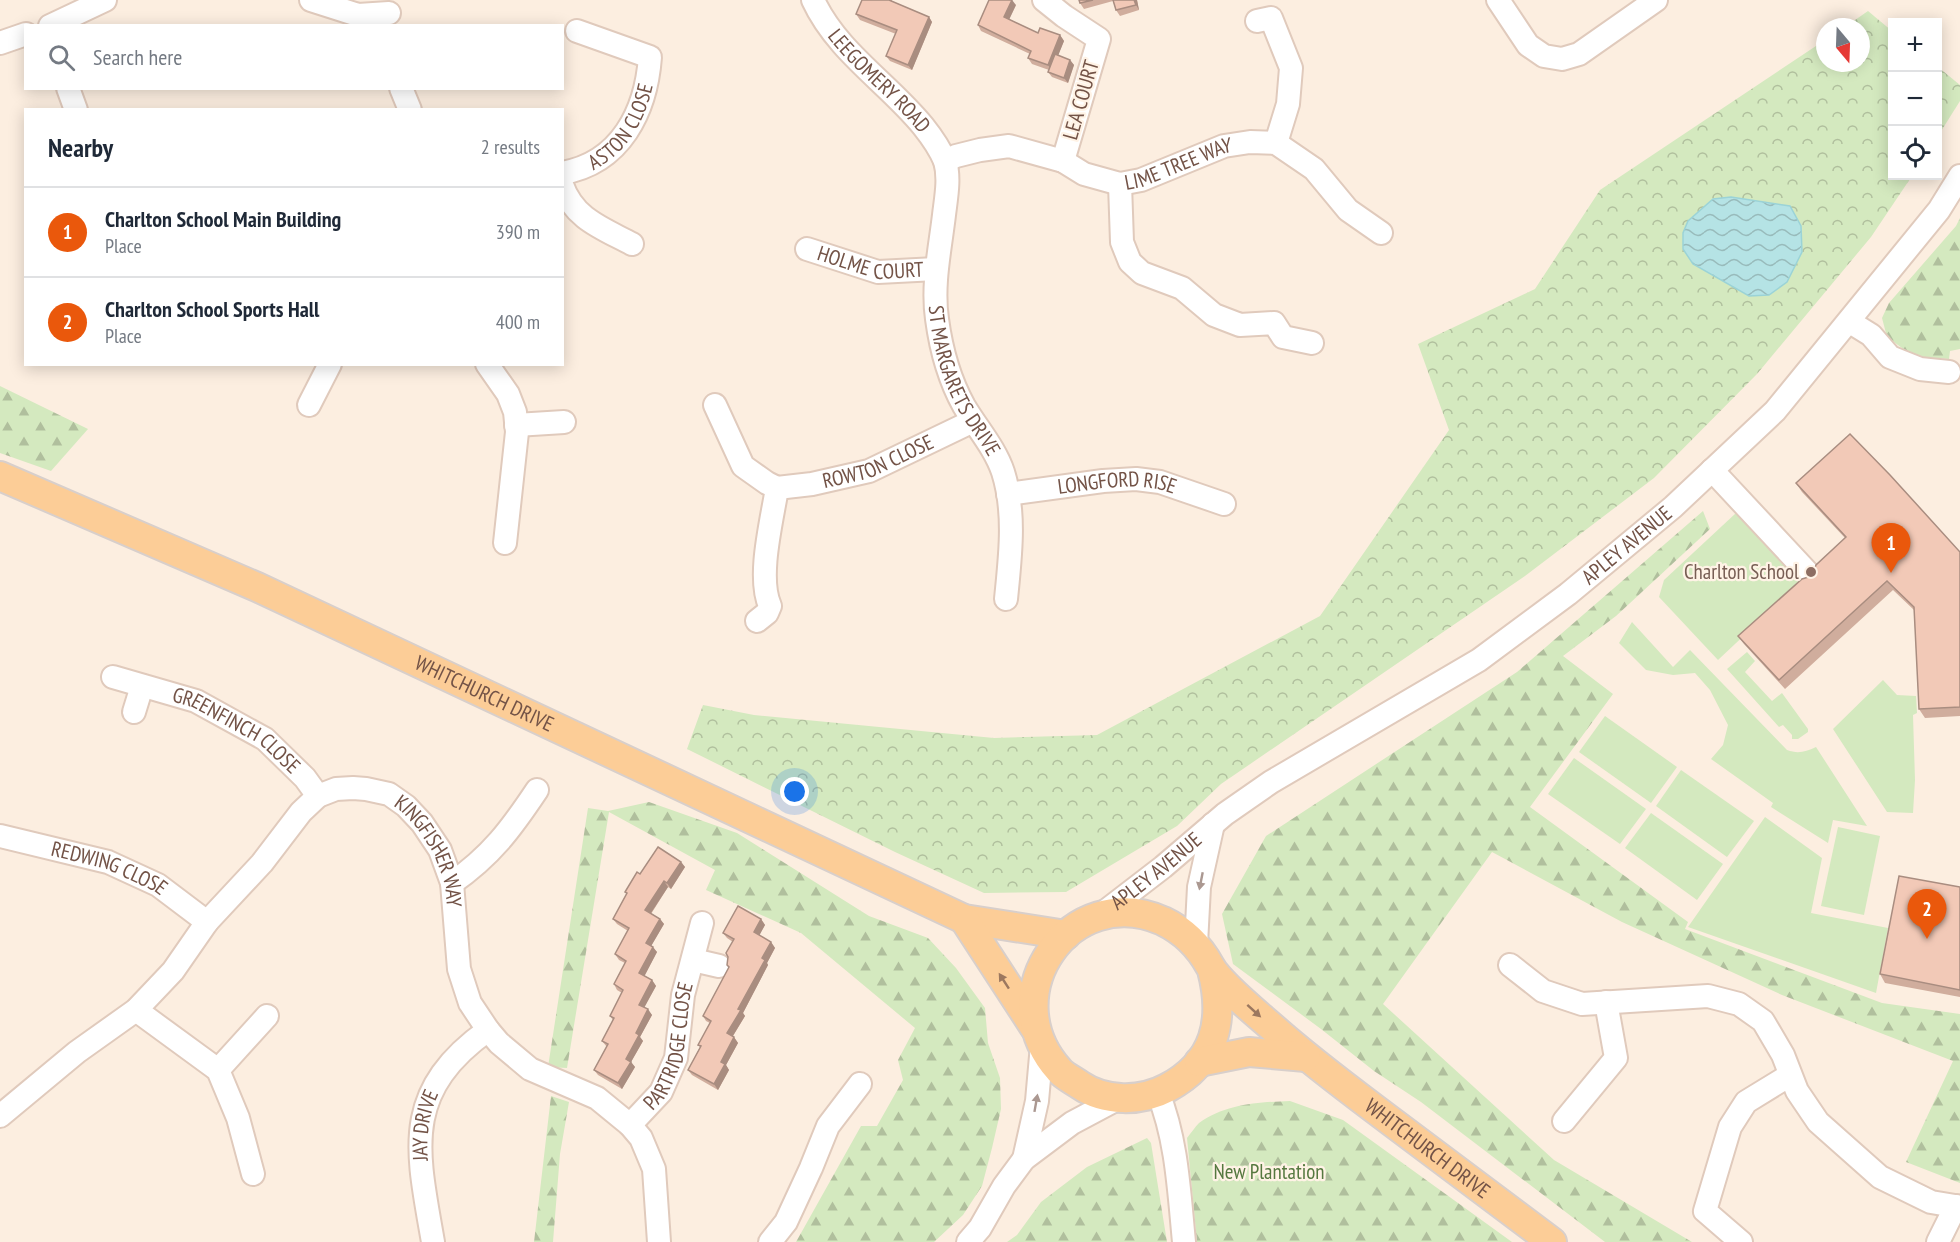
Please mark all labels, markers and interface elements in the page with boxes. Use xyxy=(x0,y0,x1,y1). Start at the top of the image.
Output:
north arrow xyxy=(1816,18,1870,72)
map controls xyxy=(1888,18,1942,180)
button: + xyxy=(1888,18,1942,72)
street label: LEEGOMERY ROAD xyxy=(822,23,937,138)
search box xyxy=(24,24,564,90)
icon: search xyxy=(45,41,78,74)
text: Search here xyxy=(93,43,182,71)
street label: LEA COURT xyxy=(1056,56,1105,143)
button: − xyxy=(1888,72,1942,126)
street label: ASTON CLOSE xyxy=(583,81,659,176)
button: locate xyxy=(1888,126,1942,180)
text: Nearby xyxy=(48,131,113,164)
street label: LIME TREE WAY xyxy=(1122,131,1234,196)
text: 2 results xyxy=(481,134,540,160)
text: Charlton School Main Building xyxy=(105,205,341,233)
text: 1 xyxy=(63,219,72,245)
text: 390 m xyxy=(496,219,540,245)
text: Place xyxy=(105,233,142,259)
street label: HOLME COURT xyxy=(814,239,925,285)
text: Charlton School Sports Hall xyxy=(105,295,319,323)
street label: ST MARGARETS DRIVE xyxy=(923,304,1007,460)
text: 2 xyxy=(63,309,72,335)
text: 400 m xyxy=(496,309,540,335)
text: Place xyxy=(105,323,142,349)
street label: ROWTON CLOSE xyxy=(820,428,938,494)
street label: LONGFORD RISE xyxy=(1056,465,1180,500)
street label: APLEY AVENUE xyxy=(1576,500,1677,590)
pin: 1 xyxy=(1872,524,1910,573)
place label: Charlton School xyxy=(1684,558,1799,585)
marker: Charlton School xyxy=(1804,565,1818,579)
street label: WHITCHURCH DRIVE xyxy=(411,649,558,737)
street label: GREENFINCH CLOSE xyxy=(170,681,306,779)
your location xyxy=(780,777,809,806)
street label: KINGFISHER WAY xyxy=(390,788,468,909)
street label: APLEY AVENUE xyxy=(1105,826,1207,916)
street label: REDWING CLOSE xyxy=(49,835,173,901)
one-way arrow xyxy=(1196,872,1205,891)
pin: 2 xyxy=(1908,890,1946,939)
one-way arrow xyxy=(999,973,1010,989)
street label: PARTRIDGE CLOSE xyxy=(637,979,699,1115)
one-way arrow xyxy=(1246,1004,1261,1018)
street label: JAY DRIVE xyxy=(406,1085,444,1163)
street label: WHITCHURCH DRIVE xyxy=(1360,1092,1496,1204)
one-way arrow xyxy=(1032,1093,1041,1112)
park label: New Plantation xyxy=(1213,1158,1325,1185)

